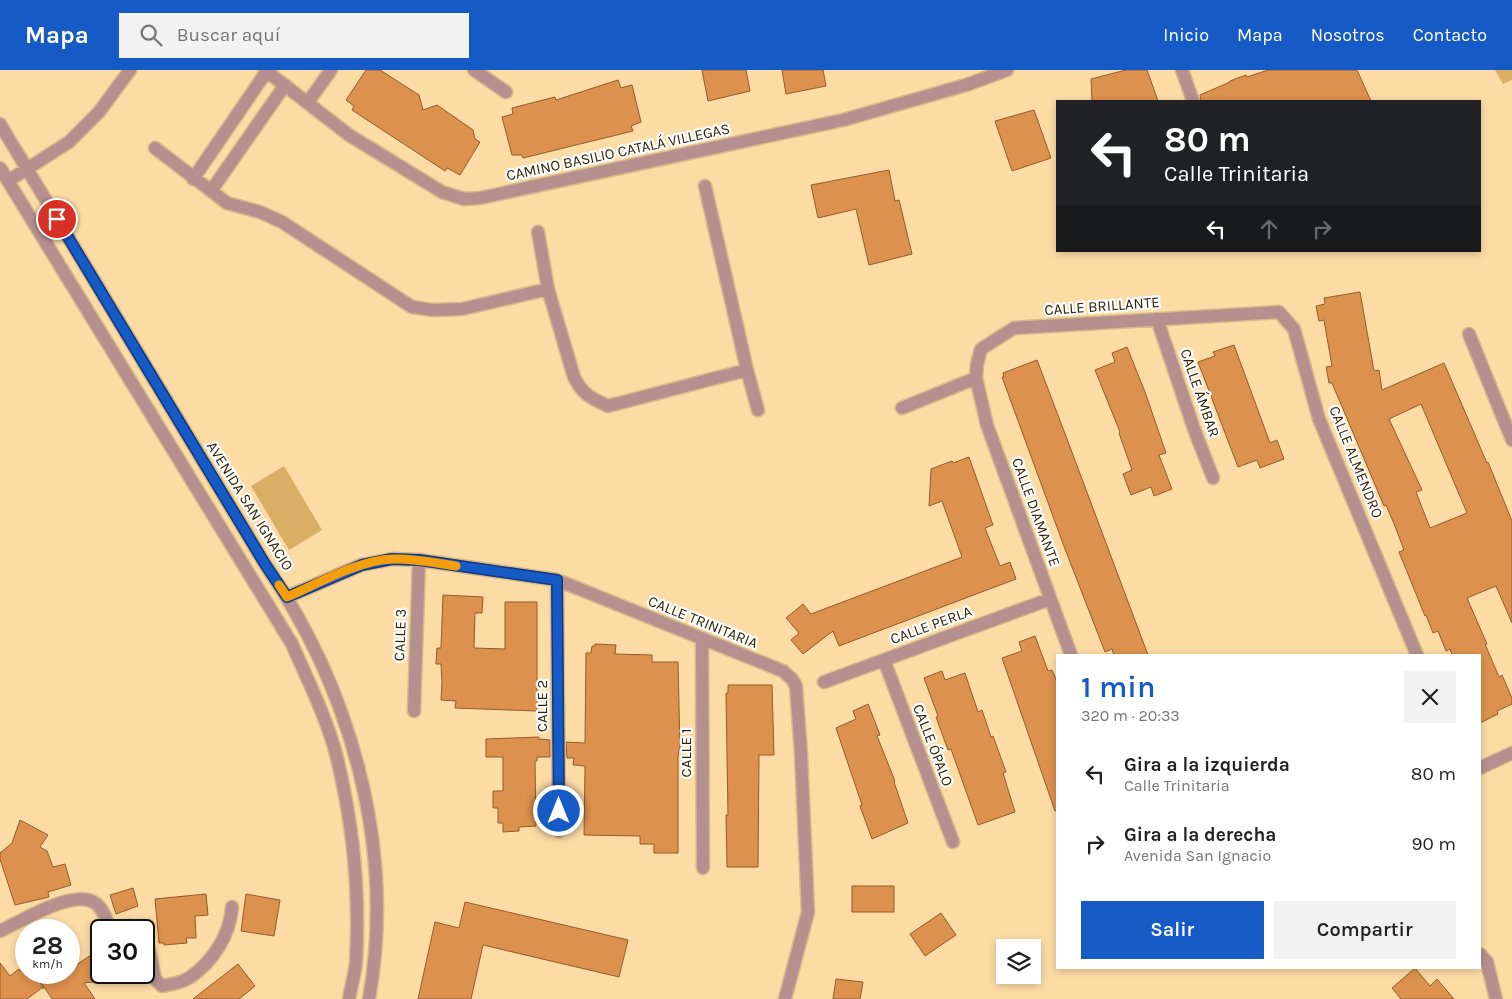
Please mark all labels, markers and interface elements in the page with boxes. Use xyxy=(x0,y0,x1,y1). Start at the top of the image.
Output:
search box xyxy=(119,13,469,58)
text: Mapa xyxy=(25,21,89,49)
icon: search xyxy=(137,21,165,49)
text: Buscar aquí xyxy=(177,24,280,46)
text: Inicio xyxy=(1163,24,1209,46)
text: Mapa xyxy=(1237,24,1283,46)
text: Nosotros xyxy=(1311,24,1385,46)
text: Contacto xyxy=(1413,24,1487,46)
street label: CAMINO BASILIO CATALÁ VILLEGAS xyxy=(505,119,731,185)
text: 80 m xyxy=(1164,119,1251,160)
icon: left xyxy=(1081,120,1146,185)
text: Calle Trinitaria xyxy=(1164,161,1309,187)
pin xyxy=(36,198,78,240)
icon: arrive xyxy=(43,205,71,233)
icon: left xyxy=(1202,215,1230,243)
icon: ahead xyxy=(1255,215,1283,243)
icon: right xyxy=(1308,215,1336,243)
street label: CALLE BRILLANTE xyxy=(1044,293,1160,319)
street label: CALLE ÁMBAR xyxy=(1176,346,1224,440)
street label: CALLE ALMENDRO xyxy=(1325,403,1387,521)
street label: AVENIDA SAN IGNACIO xyxy=(203,438,297,574)
street label: CALLE DIAMANTE xyxy=(1008,455,1064,569)
street label: CALLE TRINITARIA xyxy=(646,592,761,652)
street label: CALLE PERLA xyxy=(888,602,975,648)
street label: CALLE 3 xyxy=(390,608,410,662)
text: 1 min xyxy=(1081,669,1155,705)
button: close xyxy=(1404,671,1456,723)
street label: CALLE 2 xyxy=(533,680,551,732)
street label: CALLE ÓPALO xyxy=(909,701,957,789)
text: 320 m · 20:33 xyxy=(1081,706,1180,725)
street label: CALLE 1 xyxy=(677,729,695,777)
text: Gira a la izquierda xyxy=(1124,754,1290,776)
icon: left xyxy=(1081,760,1109,788)
text: 80 m xyxy=(1411,763,1456,785)
text: Calle Trinitaria xyxy=(1124,776,1230,795)
position arrow xyxy=(532,784,584,836)
text: Gira a la derecha xyxy=(1124,824,1276,846)
icon: right xyxy=(1081,830,1109,858)
text: 90 m xyxy=(1411,833,1456,855)
text: Avenida San Ignacio xyxy=(1124,846,1271,865)
button: Salir xyxy=(1081,901,1264,959)
button: Compartir xyxy=(1274,901,1456,959)
speed limit sign: 30 xyxy=(90,919,155,984)
text: 28 xyxy=(32,931,63,960)
map controls xyxy=(996,939,1041,984)
button: layers xyxy=(996,939,1041,984)
text: km/h xyxy=(32,957,63,971)

